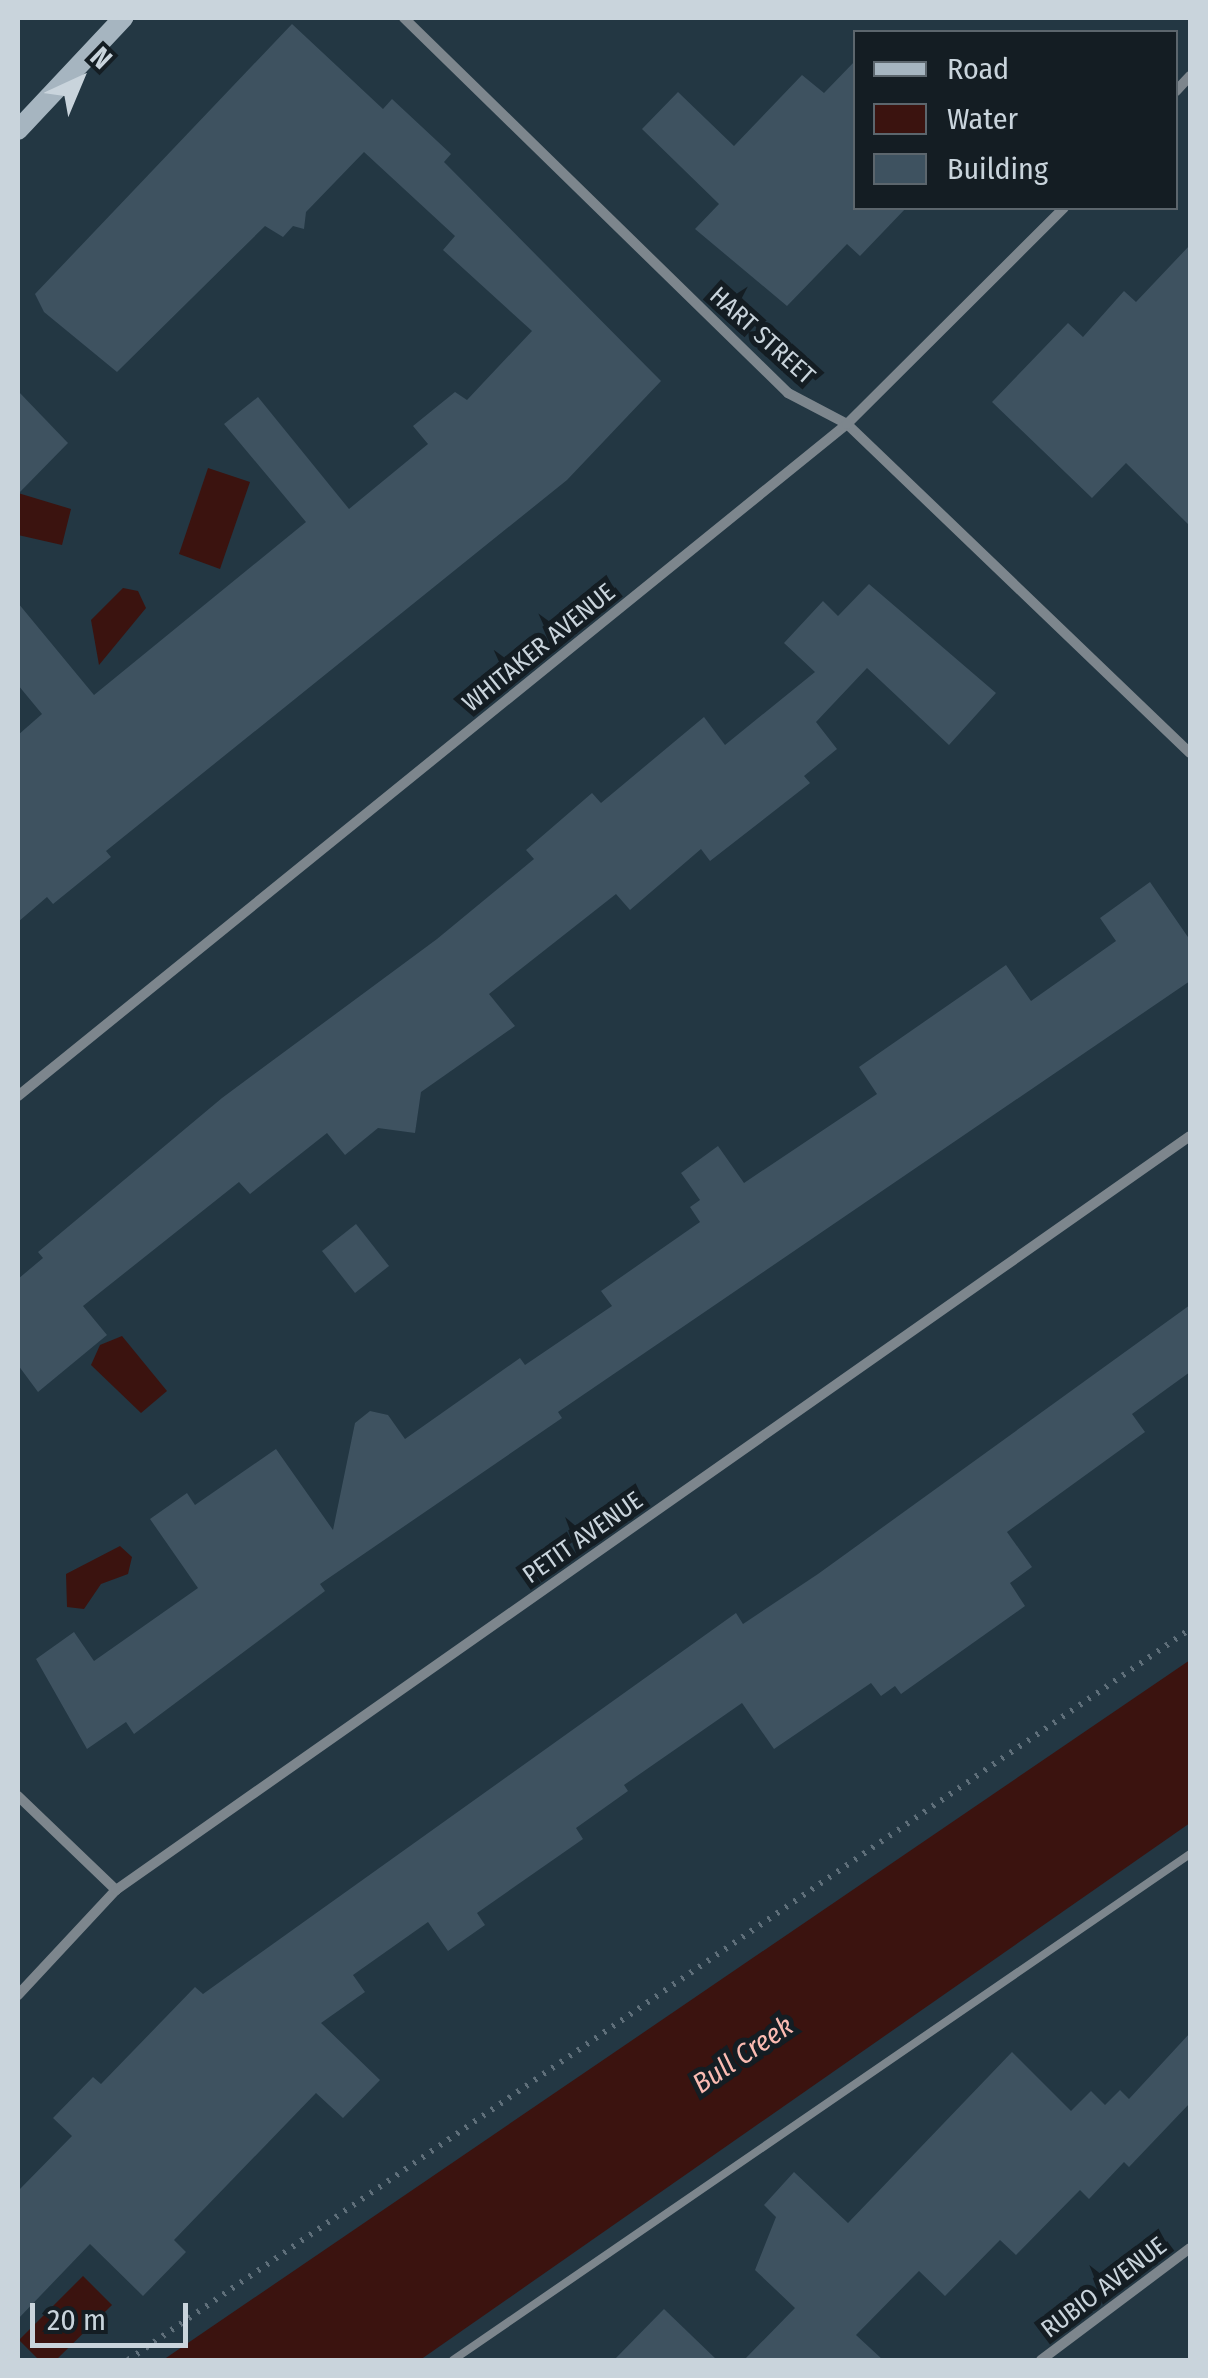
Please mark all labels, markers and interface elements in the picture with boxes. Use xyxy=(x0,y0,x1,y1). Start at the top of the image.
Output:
north arrow xyxy=(30,30,130,130)
legend xyxy=(853,30,1178,210)
text: N xyxy=(84,40,119,76)
text: Road xyxy=(947,51,1009,87)
text: Water xyxy=(947,101,1018,137)
text: Building xyxy=(947,151,1048,187)
street label: HART STREET xyxy=(703,281,821,391)
street label: WHITAKER AVENUE xyxy=(457,577,621,719)
street label: PETIT AVENUE xyxy=(517,1486,649,1590)
water label: Bull Creek xyxy=(686,2009,800,2101)
street label: RUBIO AVENUE xyxy=(1036,2231,1172,2345)
scale bar xyxy=(35,2283,192,2345)
text: 20 m xyxy=(47,2302,106,2338)

